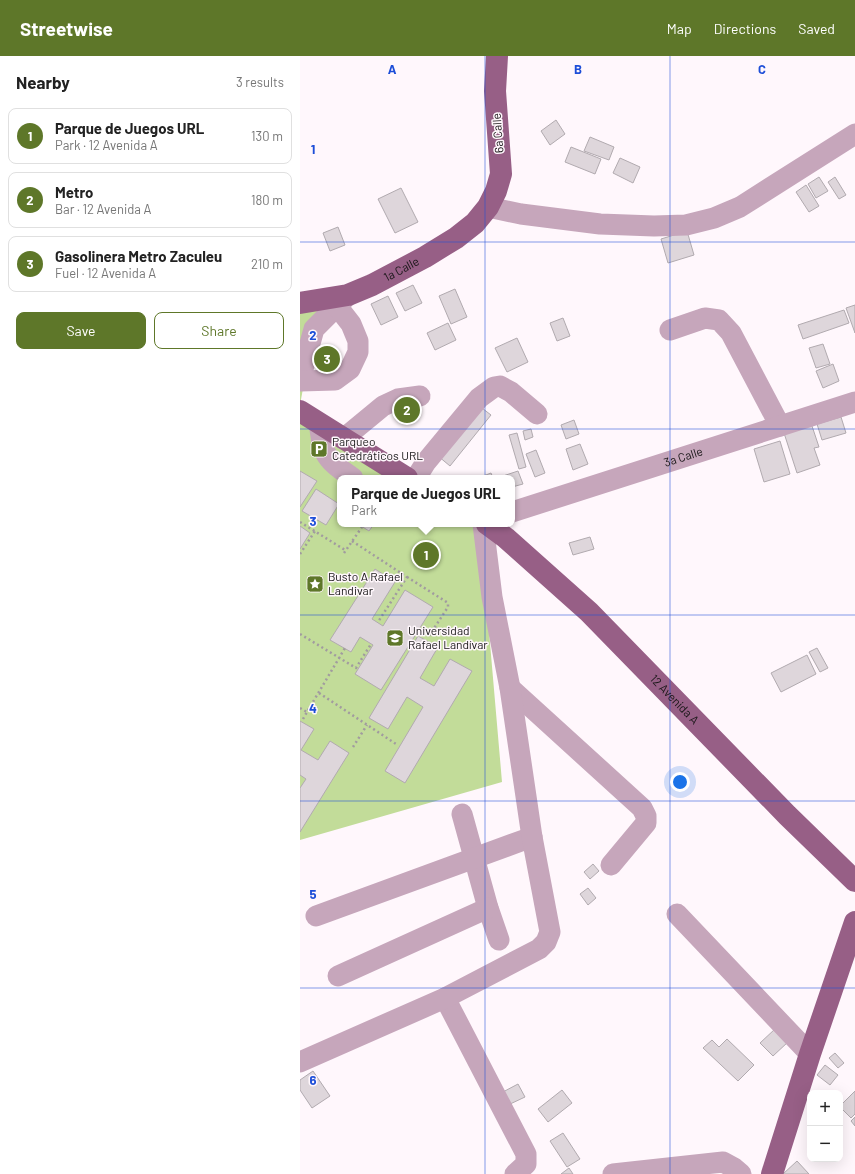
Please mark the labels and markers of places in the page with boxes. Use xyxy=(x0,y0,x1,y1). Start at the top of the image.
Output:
pin: 3 xyxy=(314,344,340,374)
pin: 2 xyxy=(394,395,420,425)
place label: Parqueo Catedráticos URL xyxy=(332,434,423,462)
parking icon: Parqueo Catedráticos URL xyxy=(309,439,329,459)
pin: 1 xyxy=(413,540,439,570)
place label: Busto A Rafael Landivar xyxy=(328,569,403,597)
place icon: Busto A Rafael Landivar xyxy=(305,574,325,594)
place label: Universidad Rafael Landívar xyxy=(408,623,488,651)
school or university icon: Universidad Rafael Landívar xyxy=(385,628,405,648)

